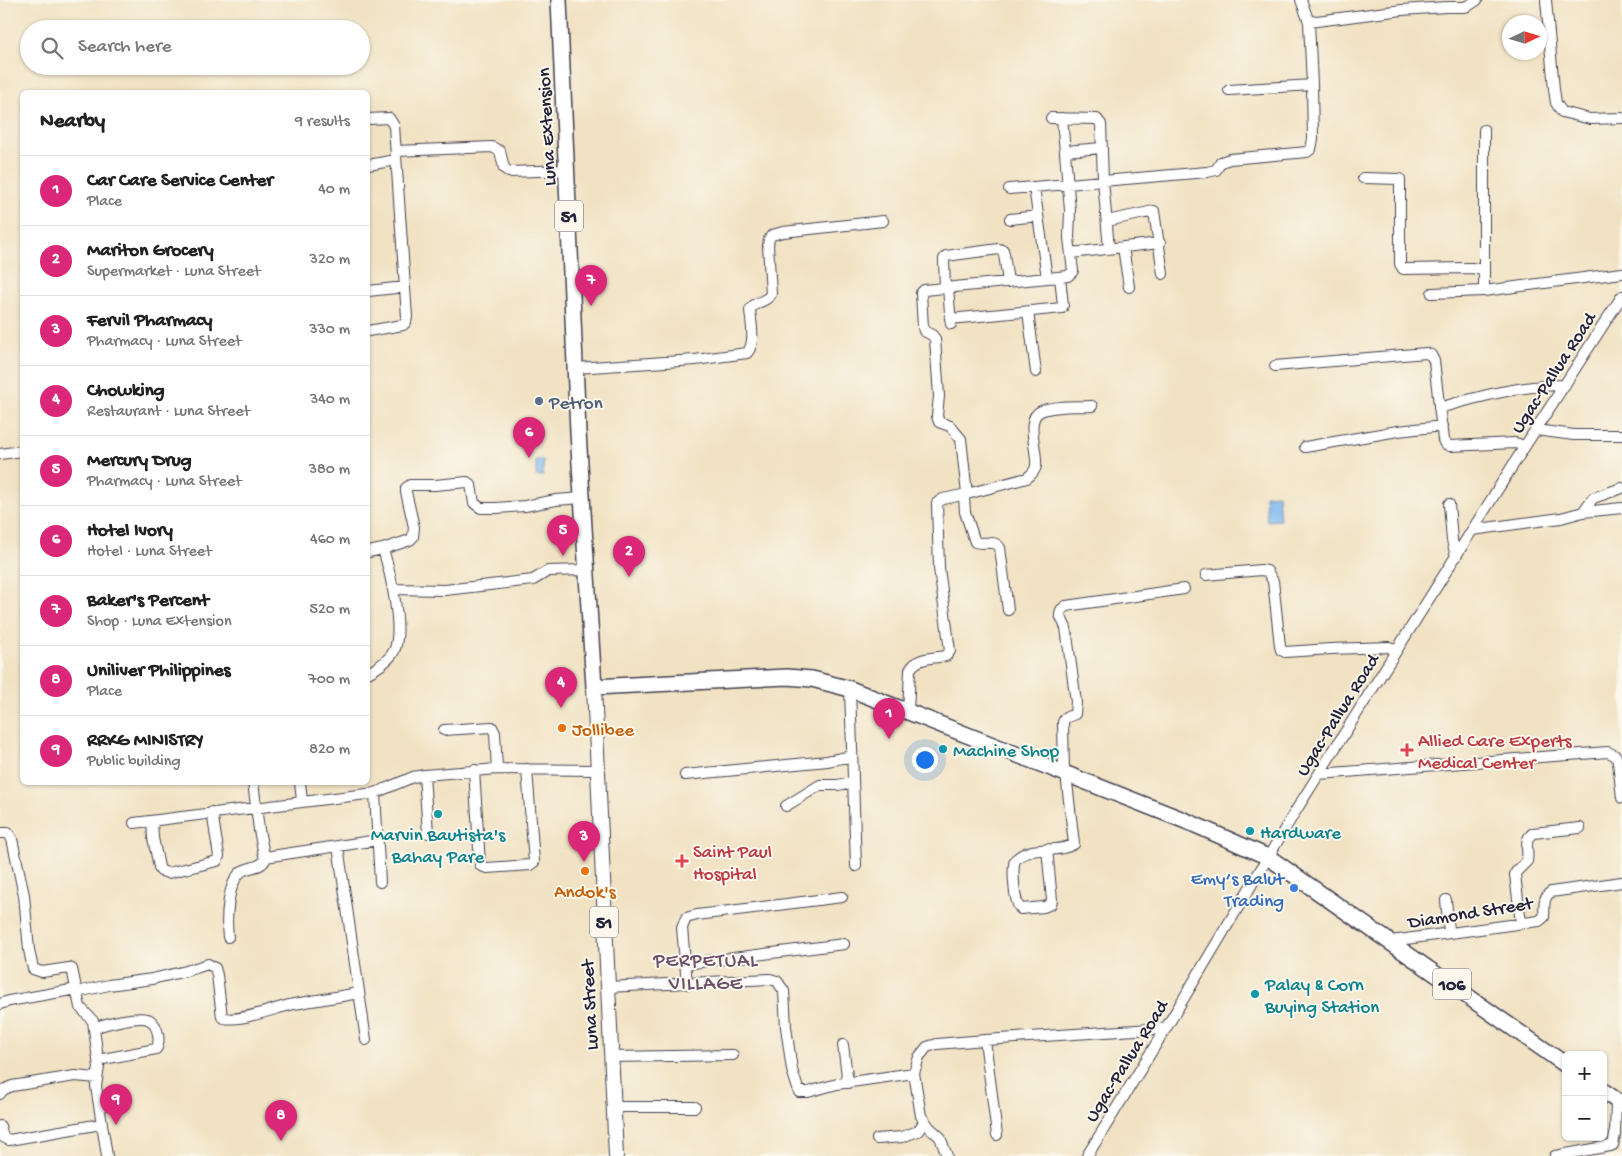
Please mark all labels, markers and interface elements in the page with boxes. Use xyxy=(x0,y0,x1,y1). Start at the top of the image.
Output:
north arrow xyxy=(1502,15,1547,60)
search box xyxy=(20,20,370,75)
icon: search xyxy=(38,34,66,62)
text: Search here xyxy=(78,36,172,59)
street label: Luna Extension xyxy=(534,67,563,187)
text: Nearby xyxy=(40,110,105,135)
text: 9 results xyxy=(295,113,350,132)
text: Car Care Service Center xyxy=(87,170,273,193)
text: 1 xyxy=(53,181,59,200)
text: 40 m xyxy=(318,181,350,200)
text: Place xyxy=(87,193,122,212)
road number: 51 xyxy=(555,200,583,232)
text: Mariton Grocery xyxy=(87,240,214,263)
text: 2 xyxy=(52,251,60,270)
text: 320 m xyxy=(310,251,350,270)
text: Supermarket · Luna Street xyxy=(87,263,260,282)
pin: 7 xyxy=(575,265,607,306)
street label: Ugac-Pallua Road xyxy=(1507,308,1604,439)
text: Fervil Pharmacy xyxy=(87,310,212,333)
text: 3 xyxy=(52,321,60,340)
text: 330 m xyxy=(309,321,350,340)
text: Pharmacy · Luna Street xyxy=(87,333,241,352)
text: Chowking xyxy=(87,380,165,403)
text: 4 xyxy=(52,391,60,410)
text: 340 m xyxy=(310,391,350,410)
place label: Petron xyxy=(548,393,603,416)
marker: Petron xyxy=(533,395,545,407)
text: Restaurant · Luna Street xyxy=(87,403,250,422)
pin: 6 xyxy=(513,417,545,458)
text: Mercury Drug xyxy=(87,450,192,473)
text: 5 xyxy=(52,461,60,480)
text: 380 m xyxy=(309,461,350,480)
text: Pharmacy · Luna Street xyxy=(87,473,241,492)
pin: 5 xyxy=(547,515,579,556)
text: Hotel Ivory xyxy=(87,520,173,543)
text: 6 xyxy=(52,531,60,550)
text: 460 m xyxy=(310,531,350,550)
pin: 2 xyxy=(613,536,645,577)
text: Hotel · Luna Street xyxy=(87,543,212,562)
text: Baker's Percent xyxy=(87,590,209,613)
text: 7 xyxy=(52,601,60,620)
text: 520 m xyxy=(310,601,350,620)
text: Shop · Luna Extension xyxy=(87,613,231,632)
street label: Ugac-Pallua Road xyxy=(1292,649,1387,781)
text: Uniliver Philippines xyxy=(87,660,231,683)
pin: 4 xyxy=(545,667,577,708)
text: 8 xyxy=(52,671,60,690)
text: 700 m xyxy=(308,671,350,690)
text: Place xyxy=(87,683,122,702)
pin: 1 xyxy=(873,698,905,739)
place label: Jollibee xyxy=(572,720,634,743)
marker: Jollibee xyxy=(556,722,568,734)
text: RRKG MINISTRY xyxy=(87,730,203,753)
place label: Allied Care Experts Medical Center xyxy=(1418,731,1572,776)
text: 9 xyxy=(52,741,60,760)
text: 820 m xyxy=(309,741,350,760)
place label: Machine Shop xyxy=(953,741,1060,764)
marker: Machine Shop xyxy=(937,743,949,755)
marker: Allied Care Experts Medical Center xyxy=(1400,743,1414,757)
your location xyxy=(912,747,938,773)
text: Public building xyxy=(87,753,181,772)
marker: Marvin Bautista's Bahay Pare xyxy=(432,808,444,820)
pin: 3 xyxy=(568,821,600,862)
place label: Hardware xyxy=(1260,823,1341,846)
place label: Marvin Bautista's Bahay Pare xyxy=(371,825,506,870)
marker: Hardware xyxy=(1244,825,1256,837)
place label: Saint Paul Hospital xyxy=(693,842,772,887)
marker: Saint Paul Hospital xyxy=(675,854,689,868)
marker: Andok's xyxy=(579,865,591,877)
place label: Emy’s Balut Trading xyxy=(1191,869,1286,914)
place label: Andok's xyxy=(554,882,617,905)
marker: Emy’s Balut Trading xyxy=(1288,882,1300,894)
street label: Diamond Street xyxy=(1405,893,1537,936)
road number: 51 xyxy=(590,906,618,938)
district label: PERPETUAL VILLAGE xyxy=(653,951,758,997)
street label: Luna Street xyxy=(578,957,605,1051)
road number: 106 xyxy=(1433,969,1471,1000)
place label: Palay & Corn Buying Station xyxy=(1264,975,1379,1020)
marker: Palay & Corn Buying Station xyxy=(1249,988,1261,1000)
street label: Ugac-Pallua Road xyxy=(1081,995,1176,1127)
map controls xyxy=(1562,1051,1607,1141)
button: + xyxy=(1562,1051,1607,1096)
pin: 9 xyxy=(100,1084,132,1125)
button: − xyxy=(1562,1096,1607,1141)
pin: 8 xyxy=(265,1100,297,1141)

